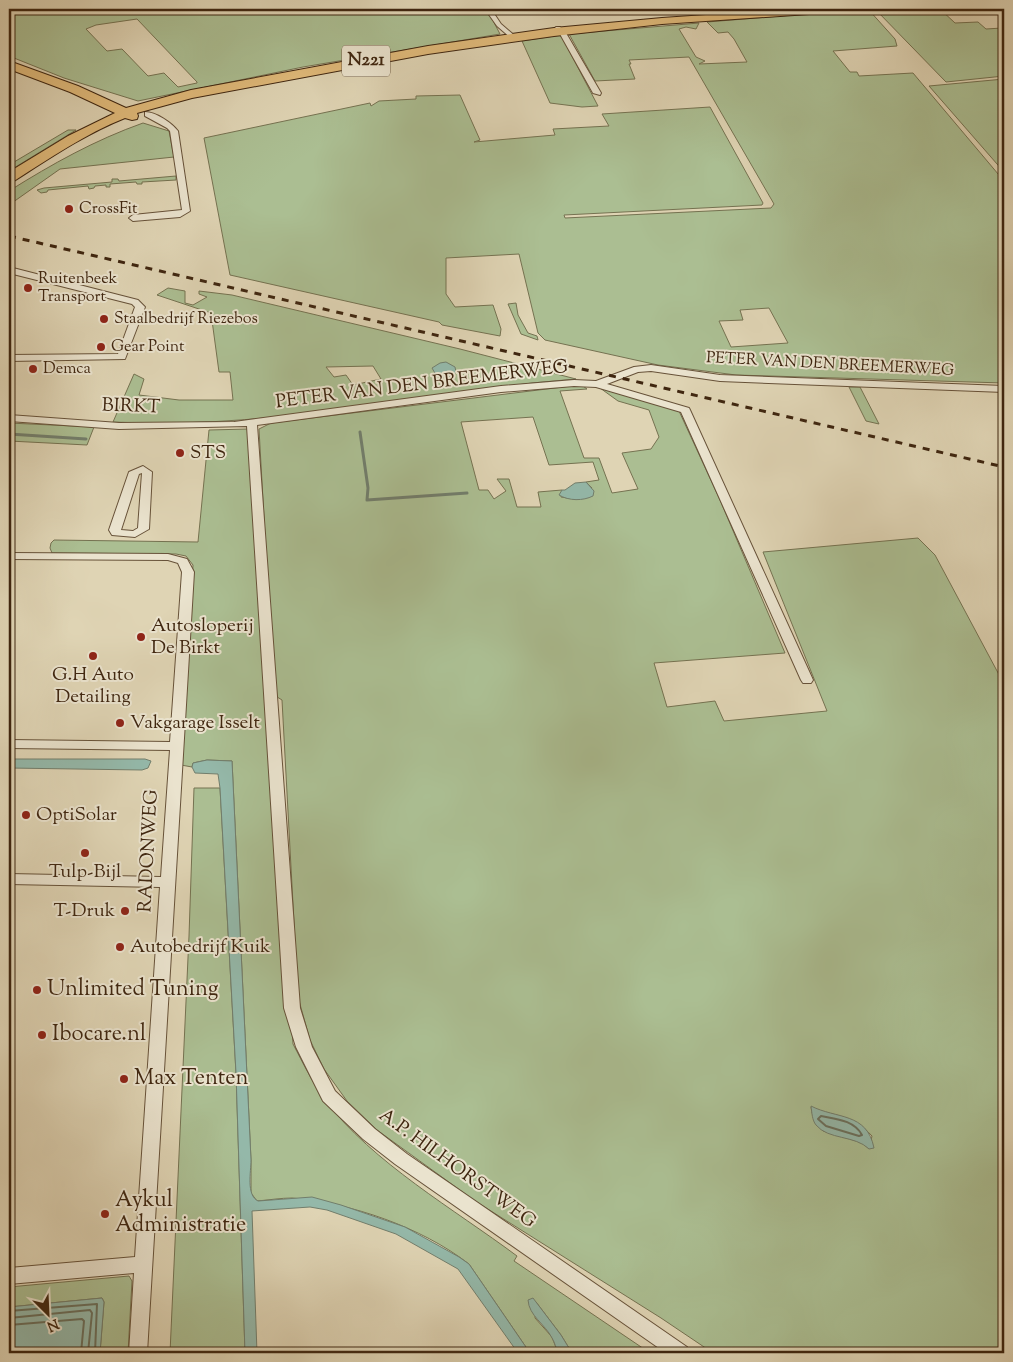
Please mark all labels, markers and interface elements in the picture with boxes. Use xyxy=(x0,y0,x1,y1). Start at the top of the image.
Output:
road number: N221 xyxy=(342,46,390,76)
place label: CrossFit xyxy=(79,198,138,221)
marker: CrossFit xyxy=(63,203,75,215)
place label: Ruitenbeek Transport xyxy=(38,268,118,309)
marker: Ruitenbeek Transport xyxy=(22,282,34,294)
place label: Staalbedrijf Riezebos xyxy=(114,308,258,331)
marker: Staalbedrijf Riezebos xyxy=(98,313,110,325)
place label: Gear Point xyxy=(111,336,185,359)
marker: Gear Point xyxy=(95,341,107,353)
street label: PETER VAN DEN BREEMERWEG xyxy=(706,347,954,383)
street label: PETER VAN DEN BREEMERWEG xyxy=(274,354,570,416)
place label: Demca xyxy=(43,358,91,381)
marker: Demca xyxy=(27,363,39,375)
street label: BIRKT xyxy=(101,392,161,422)
place label: STS xyxy=(190,440,226,467)
marker: STS xyxy=(174,447,186,459)
place label: Autosloperij De Birkt xyxy=(151,613,254,662)
marker: Autosloperij De Birkt xyxy=(135,631,147,643)
marker: G.H Auto Detailing xyxy=(87,650,99,662)
place label: G.H Auto Detailing xyxy=(52,662,134,711)
place label: Vakgarage Isselt xyxy=(130,710,260,737)
marker: Vakgarage Isselt xyxy=(114,717,126,729)
street label: RADONWEG xyxy=(132,789,166,913)
place label: OptiSolar xyxy=(36,802,117,829)
marker: OptiSolar xyxy=(20,809,32,821)
marker: Tulp-Bijl xyxy=(79,847,91,859)
place label: Tulp-Bijl xyxy=(49,859,121,886)
place label: T-Druk xyxy=(53,898,116,925)
marker: T-Druk xyxy=(119,905,131,917)
place label: Autobedrijf Kuik xyxy=(130,934,271,961)
marker: Autobedrijf Kuik xyxy=(114,941,126,953)
place label: Unlimited Tuning xyxy=(47,974,219,1006)
marker: Unlimited Tuning xyxy=(31,984,43,996)
place label: Ibocare.nl xyxy=(52,1019,146,1051)
marker: Ibocare.nl xyxy=(36,1029,48,1041)
place label: Max Tenten xyxy=(134,1063,248,1095)
marker: Max Tenten xyxy=(118,1073,130,1085)
street label: A.P. HILHORSTWEG xyxy=(373,1103,541,1235)
place label: Aykul Administratie xyxy=(115,1185,246,1242)
marker: Aykul Administratie xyxy=(99,1208,111,1220)
north arrow xyxy=(22,1290,72,1340)
text: N xyxy=(43,1313,62,1335)

